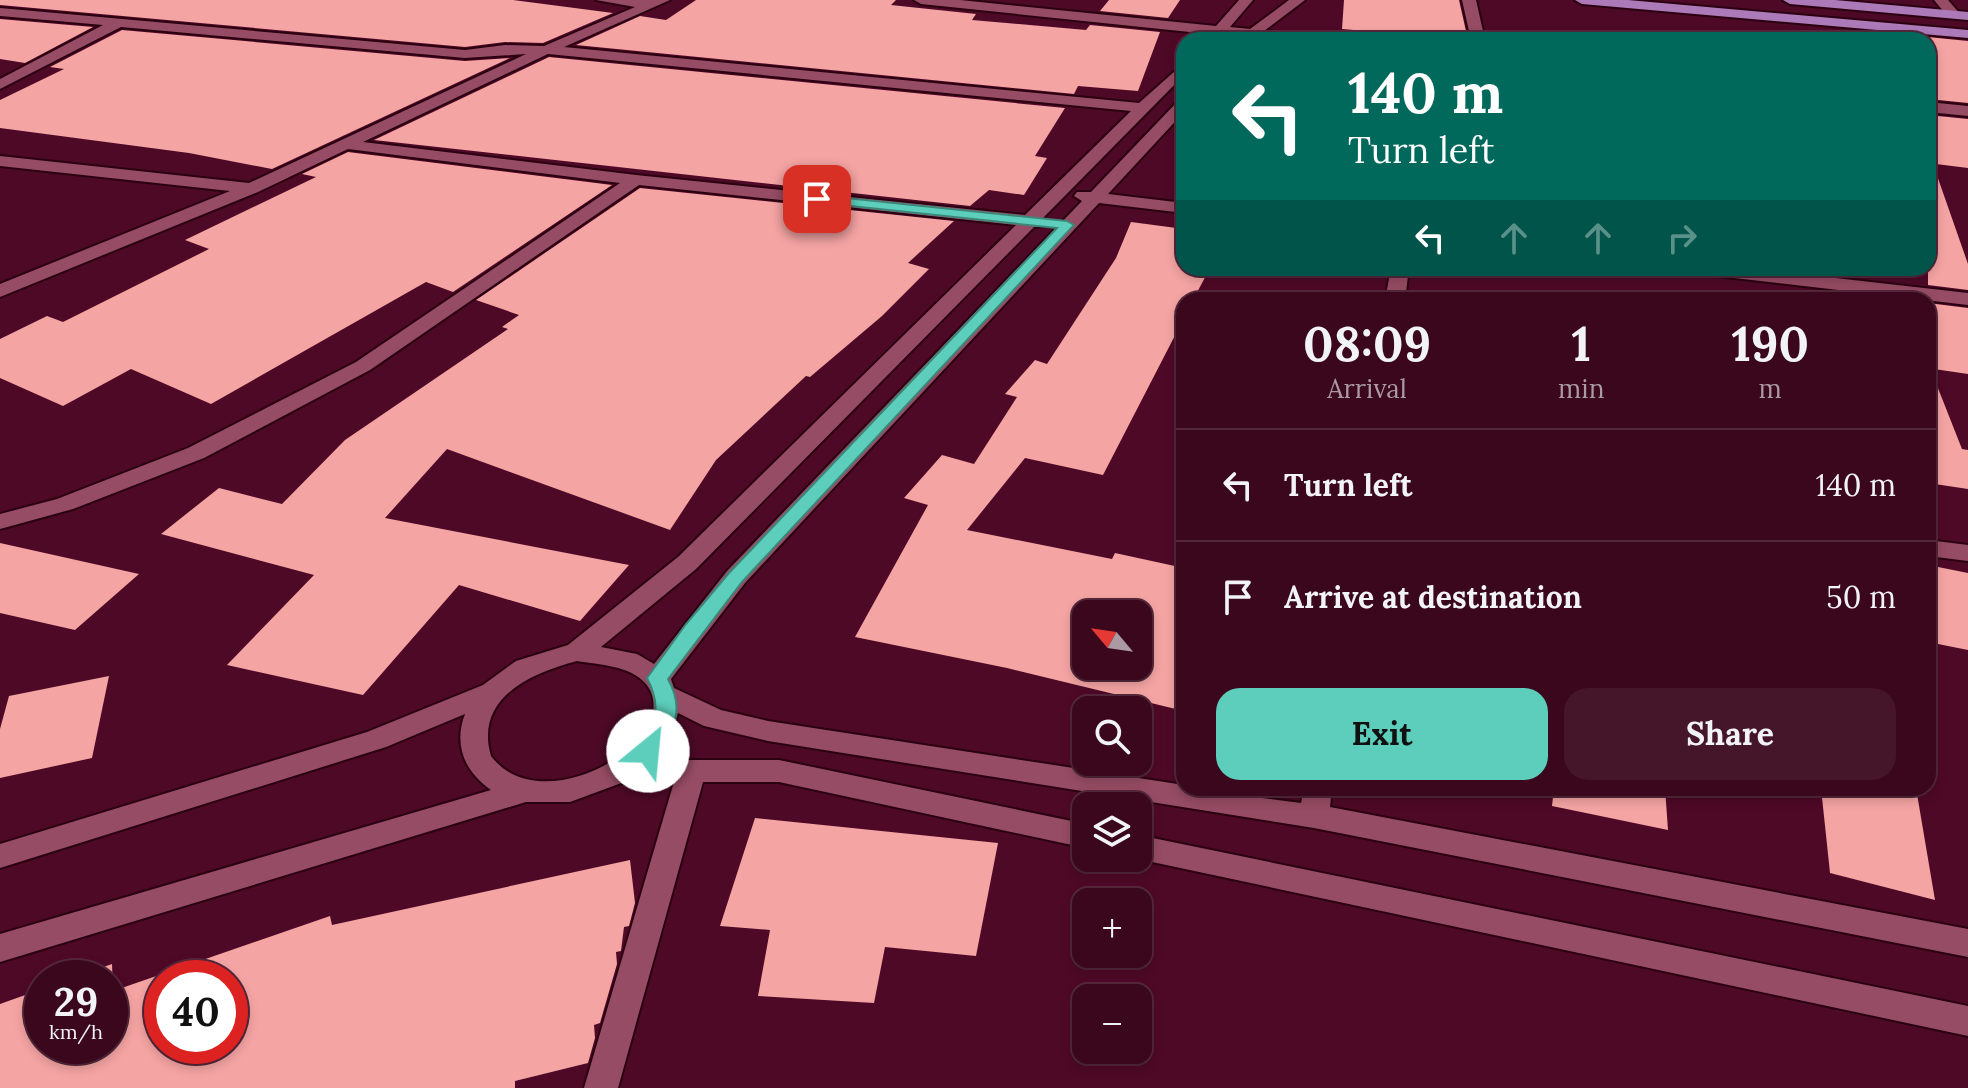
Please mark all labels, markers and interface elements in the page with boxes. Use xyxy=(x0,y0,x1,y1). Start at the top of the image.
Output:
text: 140 m xyxy=(1348,57,1503,128)
icon: left xyxy=(1216,64,1320,168)
text: Turn left xyxy=(1348,127,1495,173)
pin xyxy=(783,165,851,233)
icon: arrive xyxy=(795,177,839,221)
icon: left xyxy=(1408,216,1452,260)
icon: ahead xyxy=(1492,216,1536,260)
icon: ahead xyxy=(1576,216,1620,260)
icon: right xyxy=(1660,216,1704,260)
text: 08:09 xyxy=(1303,313,1431,374)
text: 1 xyxy=(1572,313,1591,374)
text: 190 xyxy=(1731,313,1809,374)
text: Arrival xyxy=(1327,372,1407,405)
text: min xyxy=(1558,372,1604,405)
text: m xyxy=(1759,372,1782,405)
icon: left xyxy=(1216,463,1260,507)
text: Turn left xyxy=(1284,466,1412,504)
text: 140 m xyxy=(1815,466,1896,504)
icon: arrive xyxy=(1216,575,1260,619)
text: Arrive at destination xyxy=(1284,578,1582,616)
text: 50 m xyxy=(1826,578,1896,616)
north arrow xyxy=(1072,600,1152,680)
map controls xyxy=(1072,600,1152,1064)
button: Exit xyxy=(1216,688,1548,780)
button: Share xyxy=(1564,688,1896,780)
button: search xyxy=(1072,696,1152,776)
position arrow xyxy=(606,709,690,793)
button: layers xyxy=(1072,792,1152,872)
button: + xyxy=(1072,888,1152,968)
speed limit sign: 40 xyxy=(144,960,248,1064)
text: 29 xyxy=(54,976,98,1027)
button: − xyxy=(1072,984,1152,1064)
text: km/h xyxy=(49,1019,103,1044)

